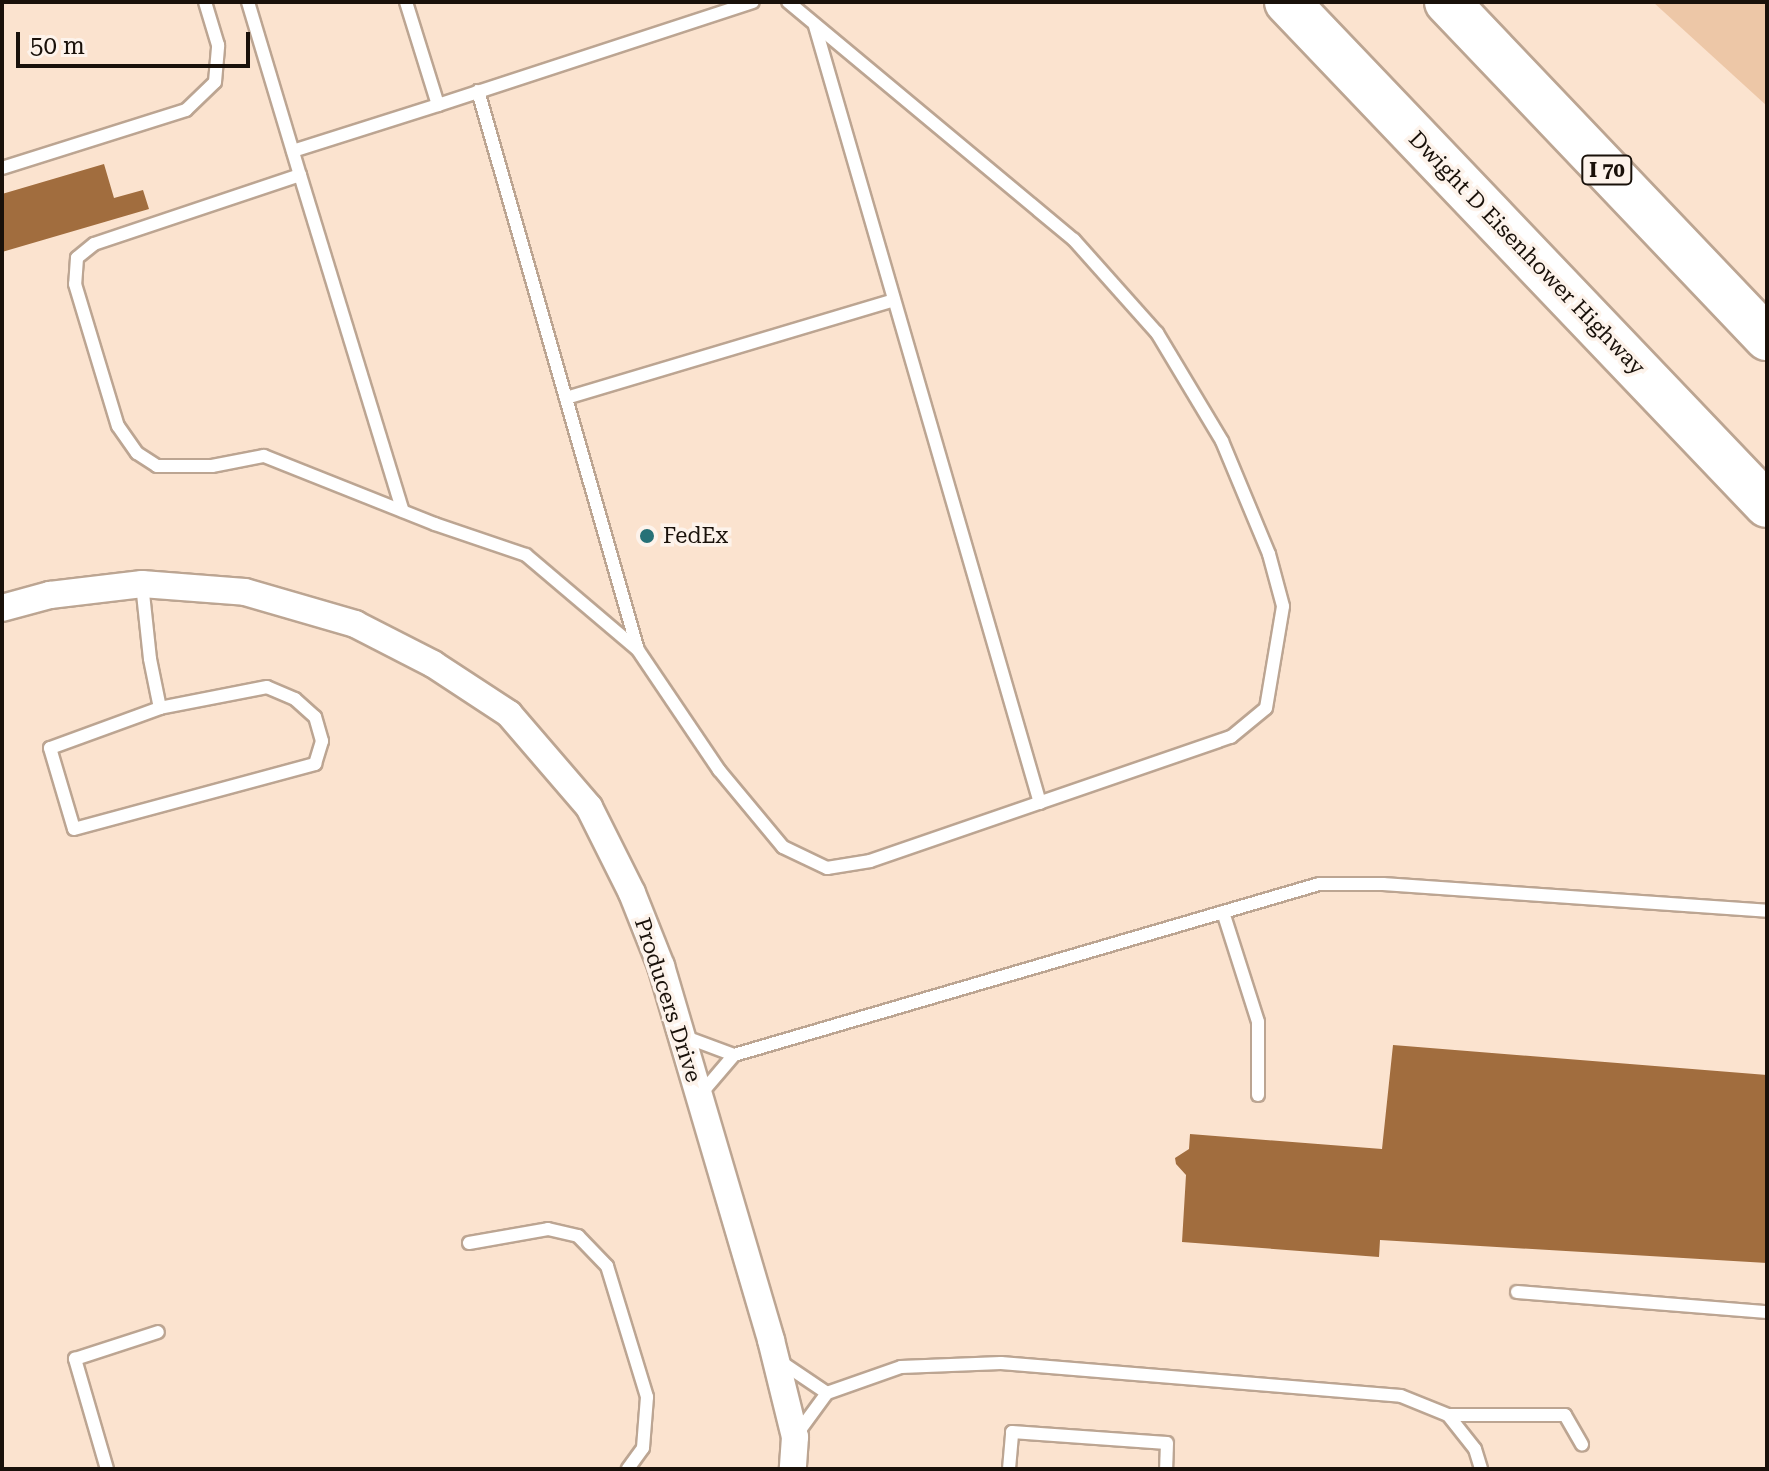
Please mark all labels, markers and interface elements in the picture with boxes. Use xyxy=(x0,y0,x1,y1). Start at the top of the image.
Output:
scale bar xyxy=(20,16,254,66)
text: 50 m xyxy=(30,32,85,60)
street label: Dwight D Eisenhower Highway xyxy=(1403,126,1651,380)
road number: I 70 xyxy=(1581,154,1633,186)
place label: FedEx xyxy=(663,523,728,549)
marker: FedEx xyxy=(638,527,656,545)
street label: Producers Drive xyxy=(629,914,707,1086)

